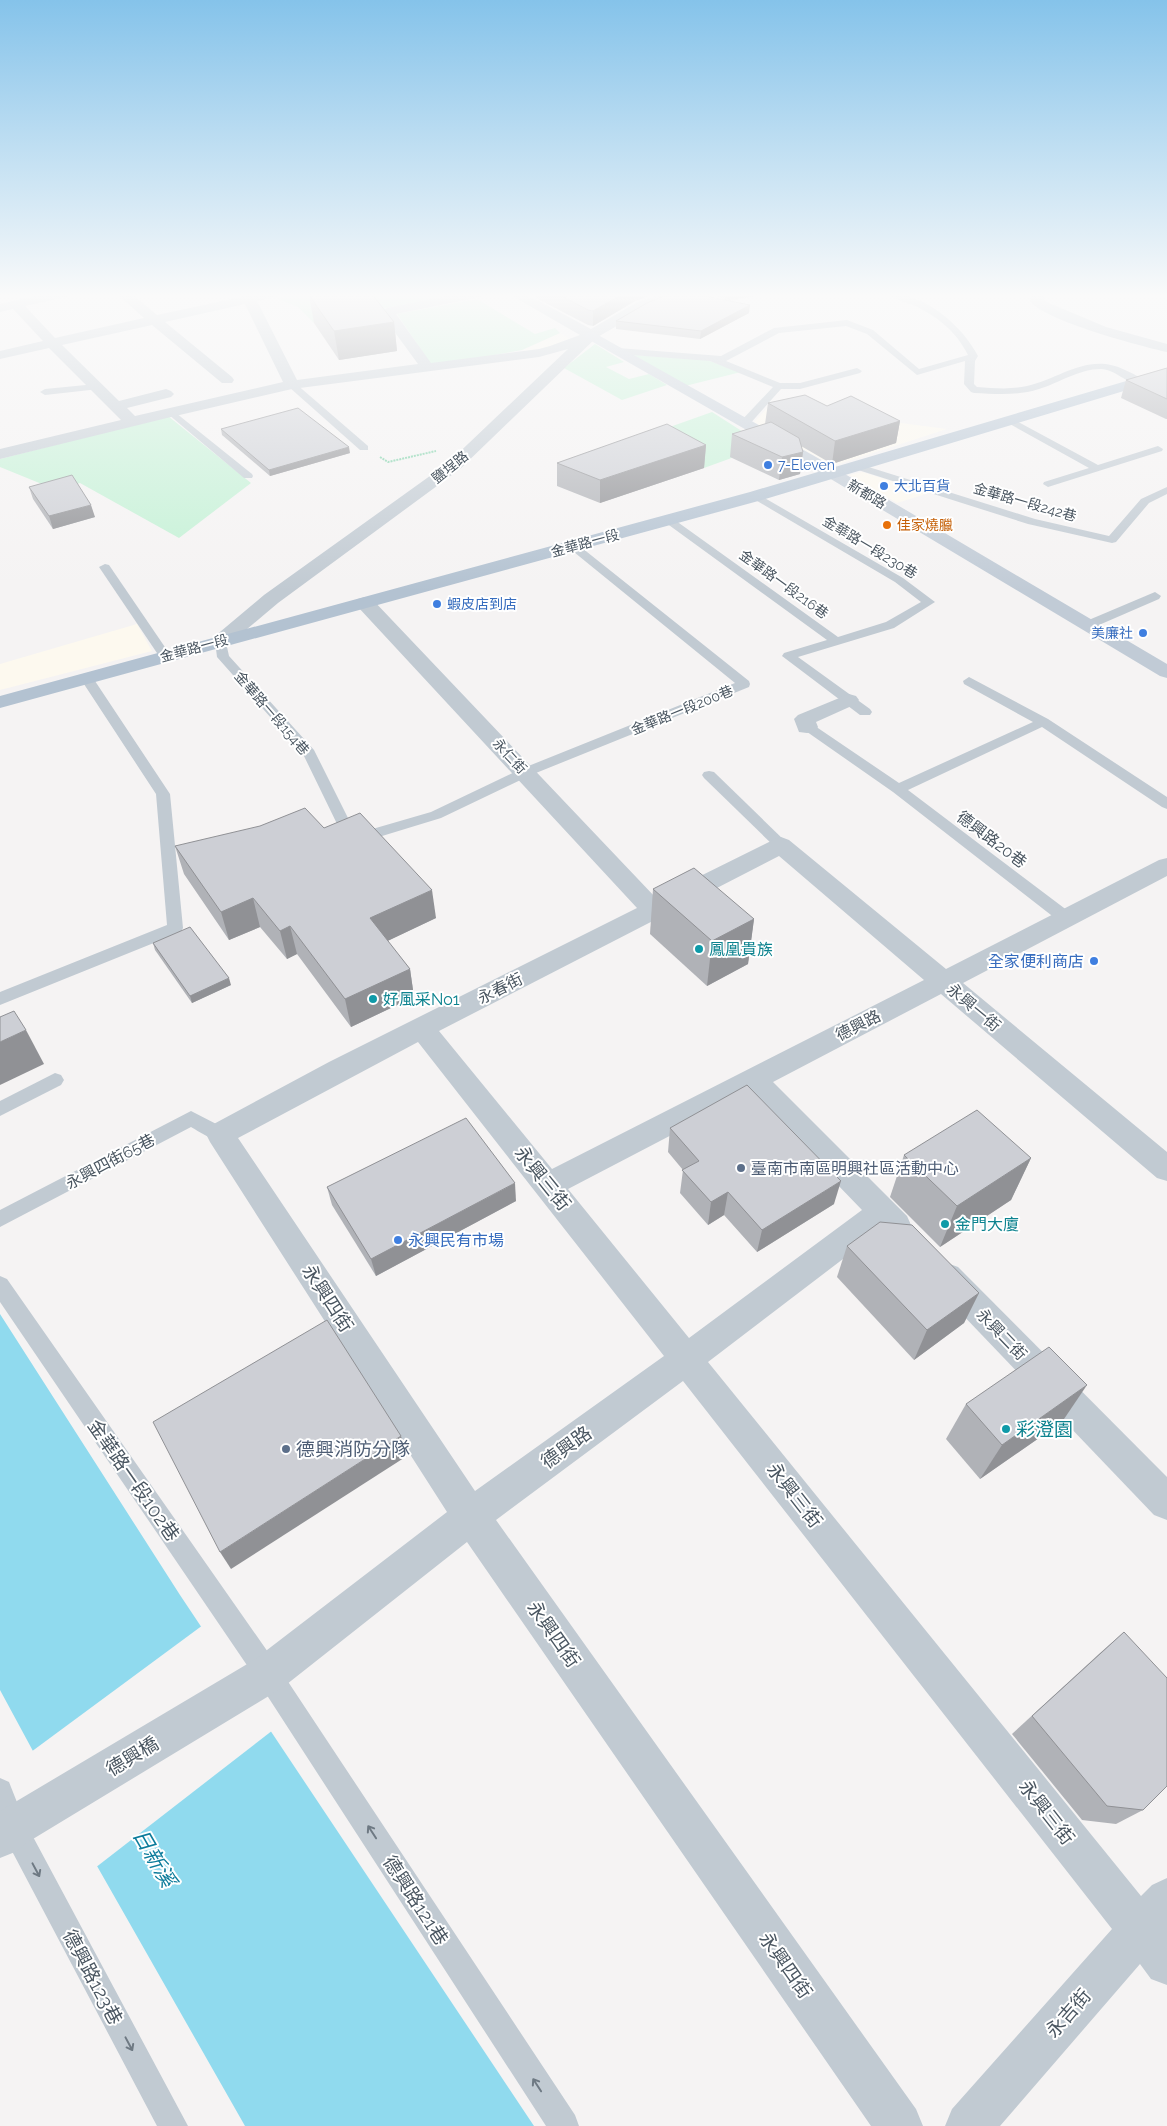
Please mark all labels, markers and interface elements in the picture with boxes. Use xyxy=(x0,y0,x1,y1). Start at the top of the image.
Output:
street label: 鹽埕路 xyxy=(429,448,471,486)
place label: 7-Eleven xyxy=(778,457,835,473)
marker: 7-Eleven xyxy=(762,459,774,471)
street label: 新都路 xyxy=(845,476,889,512)
place label: 大北百貨 xyxy=(894,478,950,494)
marker: 大北百貨 xyxy=(878,480,890,492)
street label: 金華路一段242巷 xyxy=(972,480,1078,524)
street label: 金華路一段230巷 xyxy=(820,512,920,582)
place label: 佳家燒臘 xyxy=(897,517,953,533)
marker: 佳家燒臘 xyxy=(881,519,893,531)
street label: 金華路一段 xyxy=(549,526,621,560)
street label: 金華路一段216巷 xyxy=(737,546,831,622)
place label: 蝦皮店到店 xyxy=(447,596,517,612)
marker: 蝦皮店到店 xyxy=(431,598,443,610)
place label: 美廉社 xyxy=(1091,625,1133,641)
marker: 美廉社 xyxy=(1137,627,1149,639)
street label: 金華路一段 xyxy=(158,631,230,665)
street label: 金華路一段154巷 xyxy=(231,668,313,758)
street label: 金華路一段200巷 xyxy=(629,682,735,738)
street label: 永仁街 xyxy=(490,735,530,777)
street label: 德興路20巷 xyxy=(953,807,1030,872)
place label: 鳳凰貴族 xyxy=(709,940,773,959)
marker: 鳳凰貴族 xyxy=(693,943,705,955)
place label: 全家便利商店 xyxy=(988,952,1084,971)
marker: 全家便利商店 xyxy=(1088,955,1100,967)
street label: 永春街 xyxy=(475,969,526,1008)
street label: 永興一街 xyxy=(943,980,1004,1035)
place label: 好風采No1 xyxy=(383,990,460,1009)
marker: 好風采No1 xyxy=(367,993,379,1005)
street label: 德興路 xyxy=(833,1006,884,1045)
street label: 永興四街65巷 xyxy=(62,1130,158,1193)
street label: 永興三街 xyxy=(511,1142,575,1214)
place label: 臺南市南區明興社區活動中心 xyxy=(751,1159,959,1178)
marker: 臺南市南區明興社區活動中心 xyxy=(735,1162,747,1174)
place label: 金門大廈 xyxy=(955,1215,1019,1234)
marker: 金門大廈 xyxy=(939,1218,951,1230)
place label: 永興民有市場 xyxy=(408,1231,504,1250)
marker: 永興民有市場 xyxy=(392,1234,404,1246)
street label: 永興四街 xyxy=(298,1260,358,1336)
street label: 永興二街 xyxy=(973,1305,1031,1364)
street label: 金華路一段102巷 xyxy=(84,1415,184,1545)
place label: 彩澄園 xyxy=(1016,1418,1073,1440)
street label: 德興路 xyxy=(536,1421,596,1473)
marker: 彩澄園 xyxy=(1000,1423,1012,1435)
place label: 德興消防分隊 xyxy=(296,1438,410,1460)
marker: 德興消防分隊 xyxy=(280,1443,292,1455)
street label: 永興三街 xyxy=(763,1458,827,1532)
street label: 永興四街 xyxy=(523,1597,585,1671)
street label: 德興橋 xyxy=(102,1732,162,1780)
street label: 永興三街 xyxy=(1015,1775,1079,1849)
water label: 日新溪 xyxy=(128,1824,183,1894)
one-way arrow xyxy=(366,1825,377,1839)
street label: 德興路121巷 xyxy=(379,1851,453,1949)
one-way arrow xyxy=(32,1862,41,1877)
street label: 德興路123巷 xyxy=(59,1926,127,2028)
street label: 永興四街 xyxy=(755,1928,817,2002)
street label: 永吉街 xyxy=(1041,1984,1095,2042)
one-way arrow xyxy=(124,2037,134,2052)
one-way arrow xyxy=(532,2079,542,2093)

